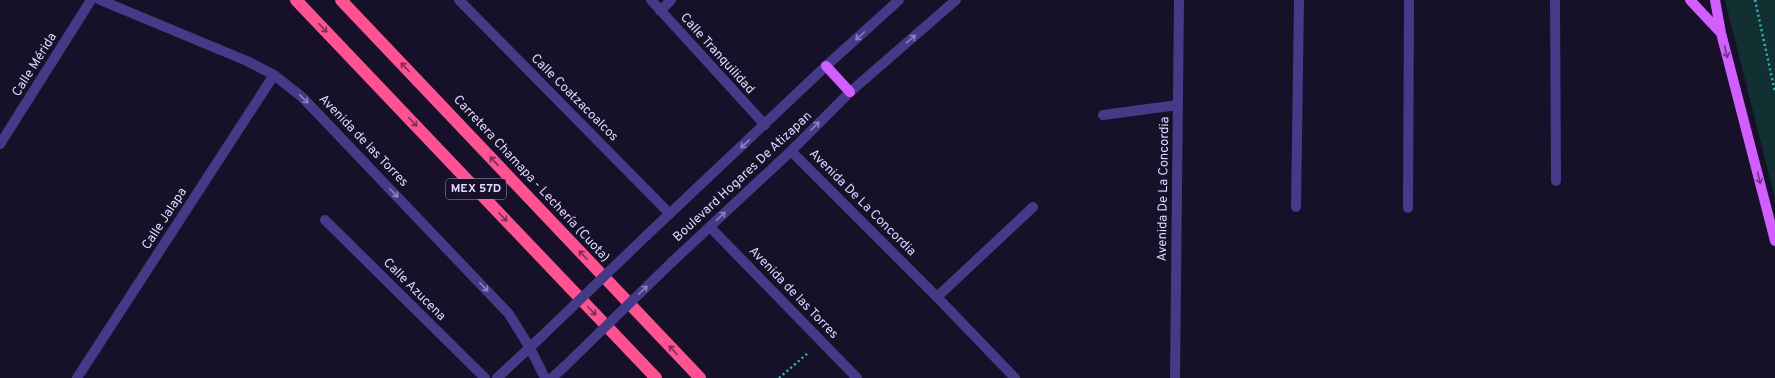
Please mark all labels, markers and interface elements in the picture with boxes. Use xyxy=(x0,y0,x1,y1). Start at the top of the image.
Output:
street label: Calle Tranquilidad xyxy=(676,10,758,98)
one-way arrow xyxy=(319,23,328,33)
street label: Calle Mérida xyxy=(9,30,61,100)
one-way arrow xyxy=(855,31,865,40)
one-way arrow xyxy=(906,34,916,43)
one-way arrow xyxy=(1723,45,1730,58)
street label: Calle Coatzacoalcos xyxy=(527,51,621,145)
one-way arrow xyxy=(400,61,409,72)
street label: Avenida de las Torres xyxy=(315,91,411,191)
street label: Carretera Chamapa - Lechería (Cuota) xyxy=(449,92,613,266)
one-way arrow xyxy=(299,95,309,104)
street label: Boulevard Hogares De Atizapan xyxy=(670,108,816,246)
street label: Avenida De La Concordia xyxy=(1155,116,1173,262)
one-way arrow xyxy=(408,117,418,127)
one-way arrow xyxy=(810,121,820,131)
one-way arrow xyxy=(740,139,750,148)
street label: Avenida De La Concordia xyxy=(805,146,919,260)
one-way arrow xyxy=(489,156,499,166)
one-way arrow xyxy=(1755,171,1763,184)
road number: MEX 57D xyxy=(446,179,506,199)
street label: Calle Jalapa xyxy=(139,185,191,253)
one-way arrow xyxy=(389,188,399,198)
one-way arrow xyxy=(498,211,507,222)
one-way arrow xyxy=(716,212,726,221)
street label: Avenida de las Torres xyxy=(745,243,841,343)
one-way arrow xyxy=(579,250,588,260)
street label: Calle Azucena xyxy=(379,255,449,325)
one-way arrow xyxy=(479,282,489,292)
one-way arrow xyxy=(638,285,648,295)
one-way arrow xyxy=(587,306,597,316)
one-way arrow xyxy=(669,345,678,355)

